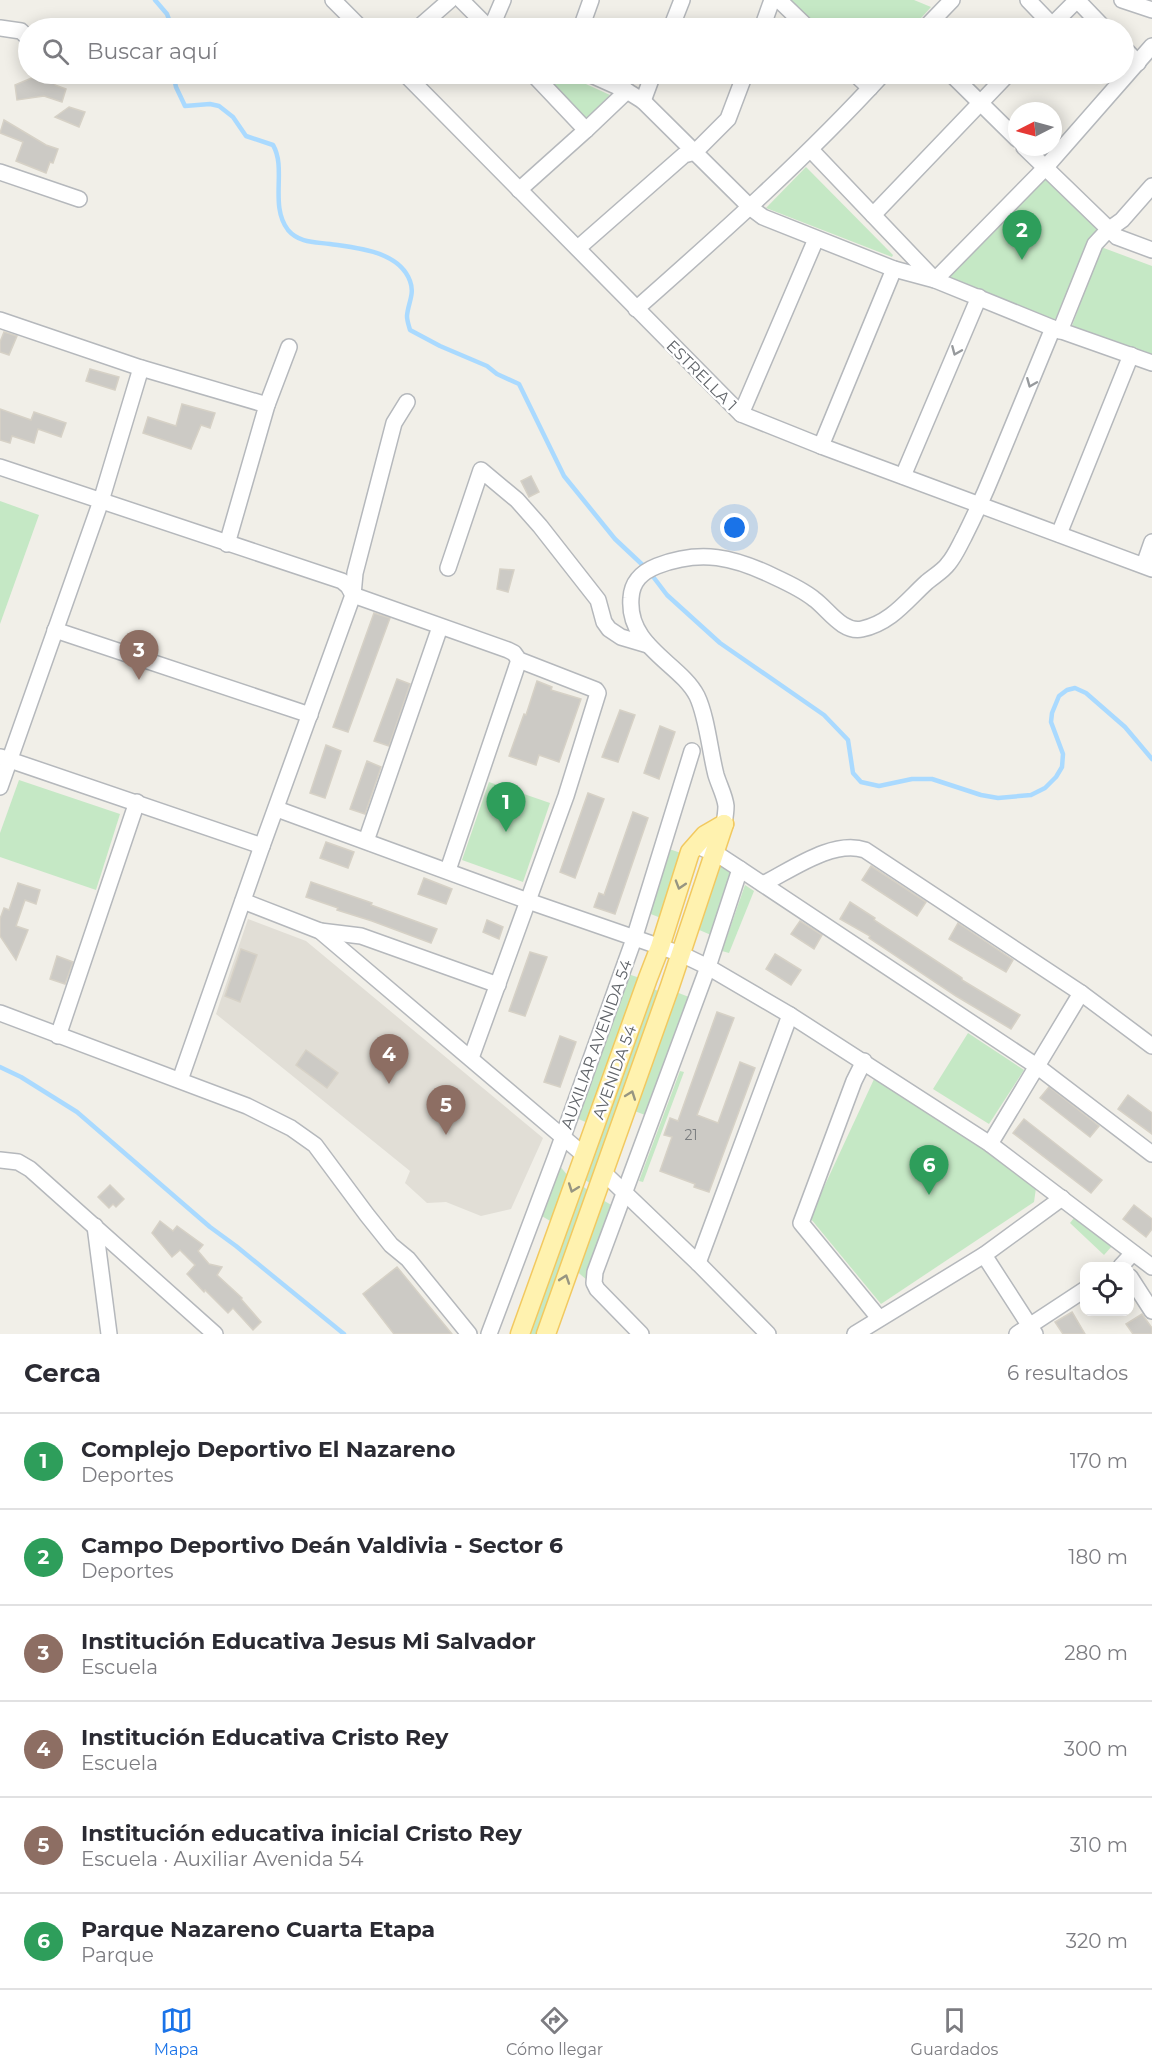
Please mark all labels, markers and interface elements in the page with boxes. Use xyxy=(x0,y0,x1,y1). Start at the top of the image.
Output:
search box xyxy=(18,18,1134,84)
icon: search xyxy=(39,35,72,68)
text: Buscar aquí xyxy=(87,38,218,65)
north arrow xyxy=(1008,102,1062,156)
pin: 2 xyxy=(1002,210,1042,260)
street label: ESTRELLA 1 xyxy=(662,336,741,415)
one-way arrow xyxy=(951,345,963,356)
one-way arrow xyxy=(1026,376,1038,387)
your location xyxy=(720,513,749,542)
pin: 3 xyxy=(120,630,158,680)
pin: 1 xyxy=(486,782,526,832)
one-way arrow xyxy=(675,879,687,890)
street label: AUXILIAR AVENIDA 54 xyxy=(556,957,636,1131)
street label: AVENIDA 54 xyxy=(588,1022,640,1122)
pin: 4 xyxy=(370,1034,408,1084)
pin: 5 xyxy=(426,1086,466,1135)
one-way arrow xyxy=(623,1090,636,1101)
house number: 21 xyxy=(684,1126,698,1144)
pin: 6 xyxy=(910,1146,948,1195)
one-way arrow xyxy=(567,1182,580,1193)
map controls xyxy=(1080,1262,1134,1316)
button: locate xyxy=(1080,1262,1134,1316)
one-way arrow xyxy=(558,1274,571,1285)
text: Cerca xyxy=(24,1357,101,1389)
text: 6 resultados xyxy=(1007,1361,1128,1385)
text: Complejo Deportivo El Nazareno xyxy=(81,1436,455,1463)
text: 1 xyxy=(40,1449,47,1473)
text: 170 m xyxy=(1070,1449,1128,1473)
text: Deportes xyxy=(81,1463,174,1487)
text: Campo Deportivo Deán Valdivia - Sector 6 xyxy=(81,1532,563,1559)
text: 2 xyxy=(38,1545,49,1569)
text: 180 m xyxy=(1068,1545,1128,1569)
text: Deportes xyxy=(81,1559,174,1583)
text: Institución Educativa Jesus Mi Salvador xyxy=(81,1628,536,1655)
text: 3 xyxy=(38,1641,49,1665)
text: 280 m xyxy=(1064,1641,1128,1665)
text: Escuela xyxy=(81,1655,158,1679)
text: Institución Educativa Cristo Rey xyxy=(81,1724,448,1751)
text: 4 xyxy=(37,1737,50,1761)
text: 300 m xyxy=(1064,1737,1128,1761)
text: Escuela xyxy=(81,1751,158,1775)
text: Institución educativa inicial Cristo Rey xyxy=(81,1820,522,1847)
text: 5 xyxy=(38,1833,49,1857)
text: 310 m xyxy=(1070,1833,1128,1857)
text: Escuela · Auxiliar Avenida 54 xyxy=(81,1847,363,1871)
text: Parque Nazareno Cuarta Etapa xyxy=(81,1916,435,1943)
text: 6 xyxy=(37,1929,50,1953)
text: 320 m xyxy=(1066,1929,1128,1953)
text: Parque xyxy=(81,1943,154,1967)
tab: Mapa xyxy=(154,2004,199,2059)
tab: Cómo llegar xyxy=(506,2004,603,2059)
tab: Guardados xyxy=(911,2004,998,2059)

